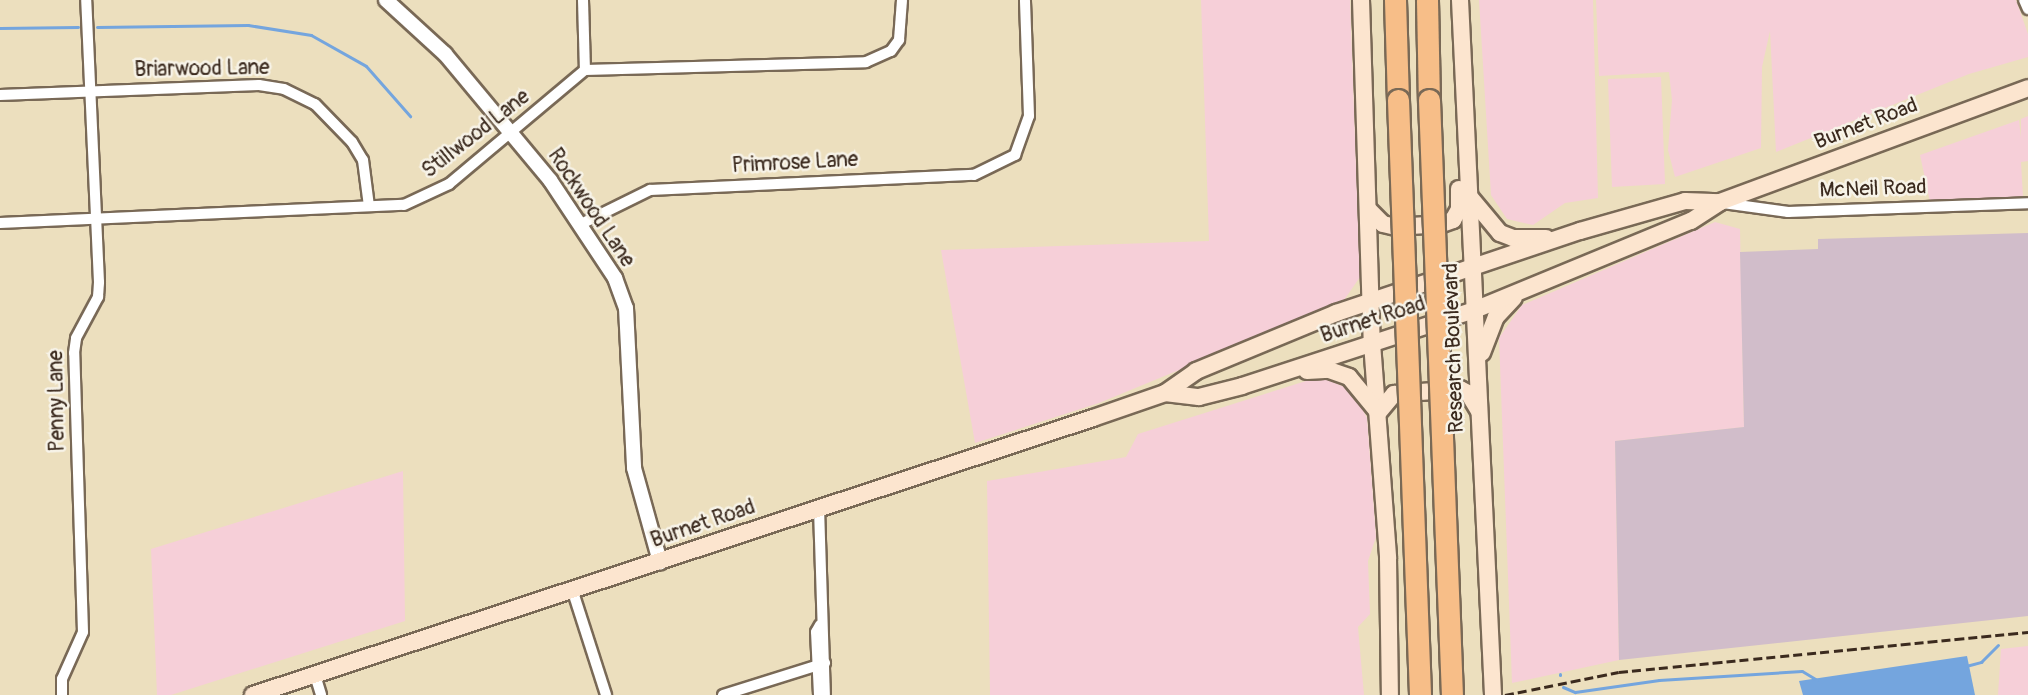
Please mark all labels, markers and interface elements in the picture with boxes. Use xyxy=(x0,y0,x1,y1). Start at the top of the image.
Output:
street label: Briarwood Lane xyxy=(134,55,270,83)
street label: Stillwood Lane xyxy=(417,84,535,184)
street label: Burnet Road xyxy=(1811,93,1921,155)
street label: Rockwood Lane xyxy=(542,144,640,272)
street label: Primrose Lane xyxy=(731,147,859,179)
street label: McNeil Road xyxy=(1819,175,1927,203)
street label: Research Boulevard xyxy=(1438,262,1470,434)
street label: Burnet Road xyxy=(1317,291,1429,349)
street label: Penny Lane xyxy=(44,350,70,452)
street label: Burnet Road xyxy=(648,494,758,554)

